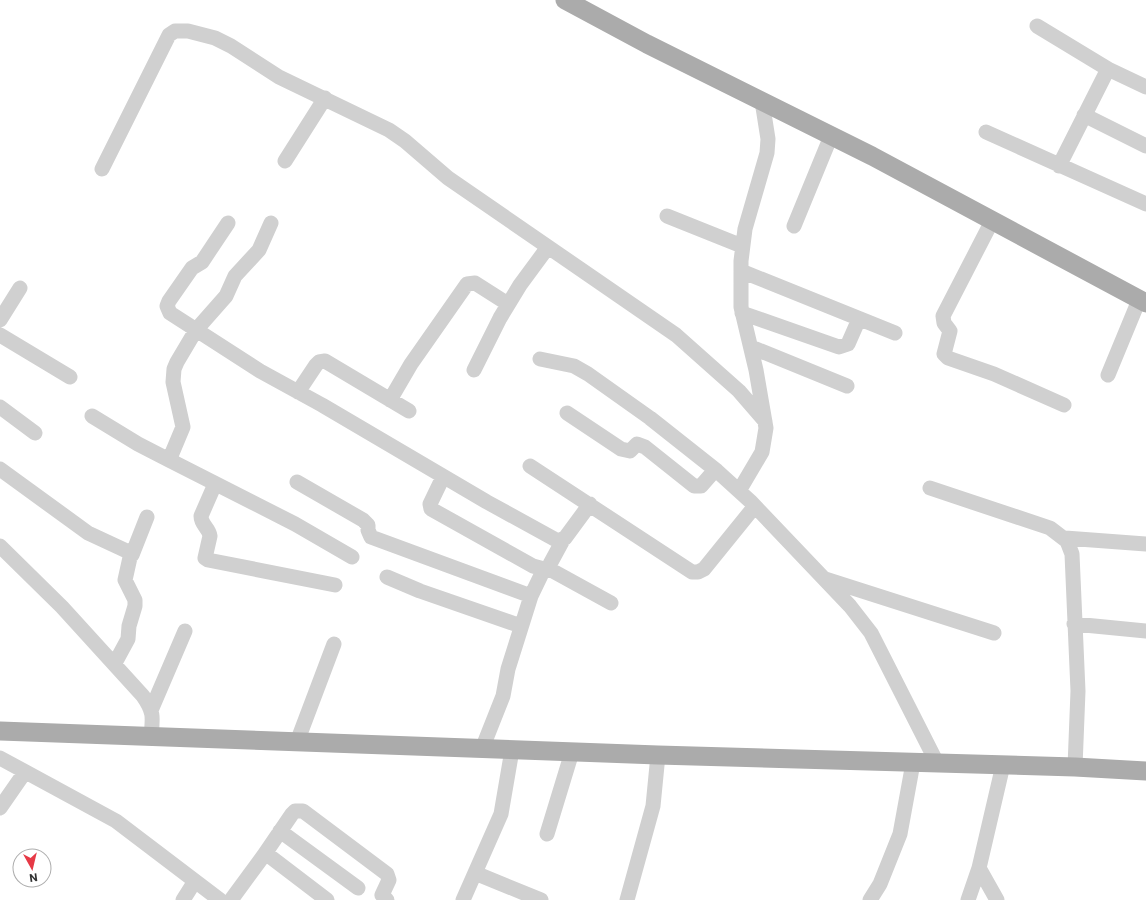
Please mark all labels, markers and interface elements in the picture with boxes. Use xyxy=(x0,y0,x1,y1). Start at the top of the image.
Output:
north arrow xyxy=(12,848,52,888)
text: N xyxy=(28,871,38,885)

